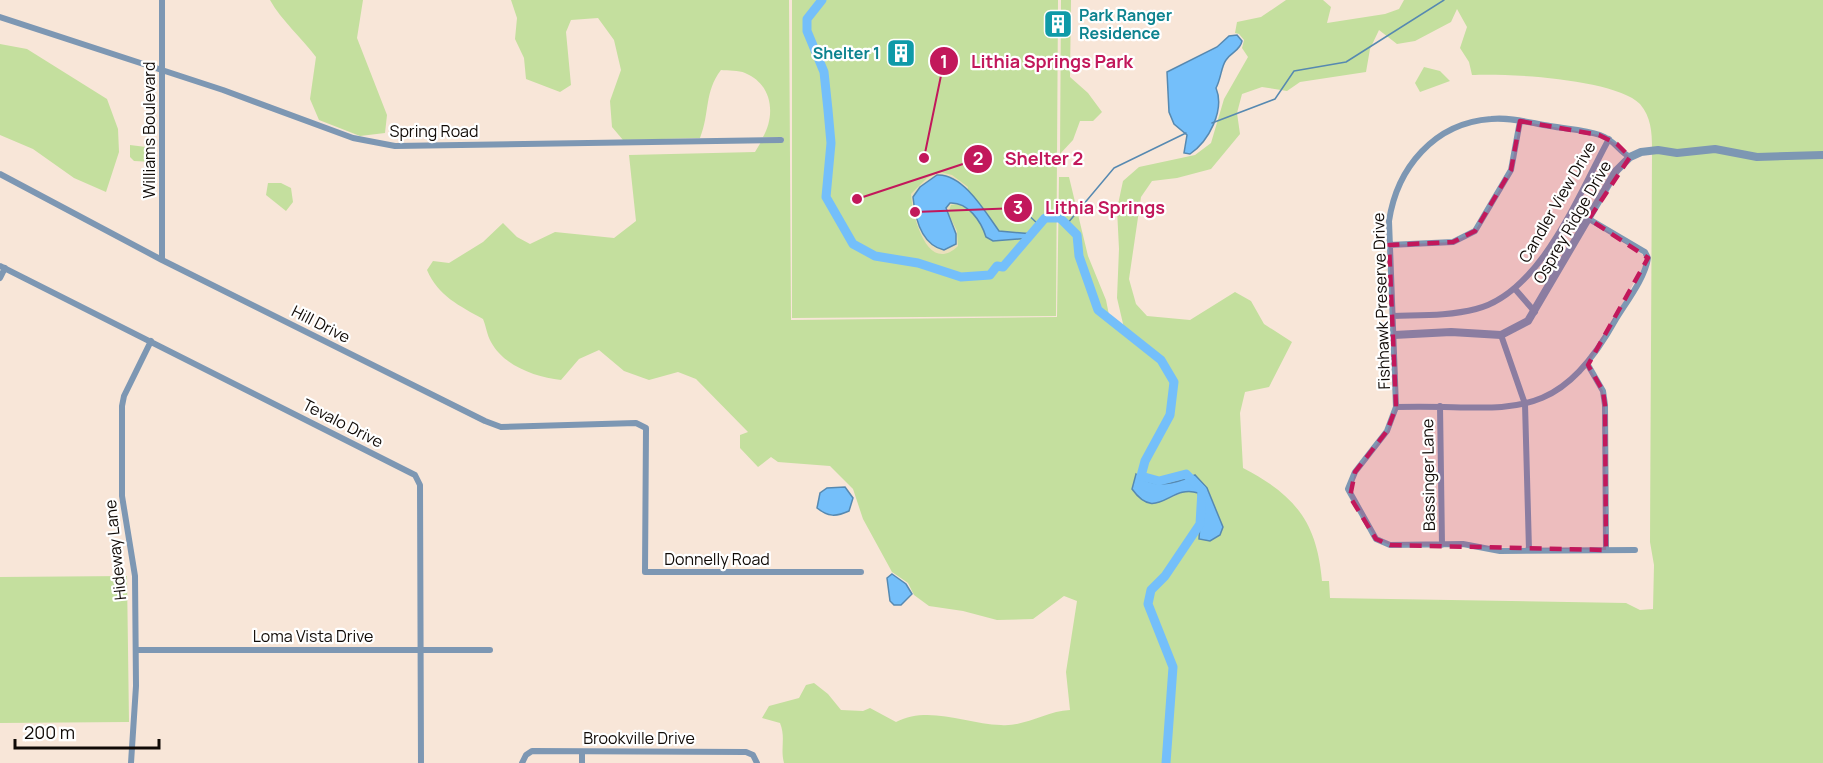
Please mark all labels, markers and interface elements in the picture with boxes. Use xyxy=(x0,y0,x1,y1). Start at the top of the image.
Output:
place label: Park Ranger Residence xyxy=(1079,4,1172,44)
building icon: Park Ranger Residence xyxy=(1042,8,1074,40)
building icon: Shelter 1 xyxy=(885,37,917,69)
place label: Shelter 1 xyxy=(813,42,880,64)
callout: Lithia Springs Park xyxy=(929,43,1145,79)
text: 1 xyxy=(940,49,948,73)
text: Lithia Springs Park xyxy=(971,49,1134,73)
street label: Williams Boulevard xyxy=(138,62,160,198)
street label: Spring Road xyxy=(390,120,478,142)
street label: Candler View Drive xyxy=(1513,137,1601,267)
callout: Shelter 2 xyxy=(963,141,1095,177)
text: 2 xyxy=(973,146,983,170)
text: Shelter 2 xyxy=(1005,146,1083,170)
street label: Osprey Ridge Drive xyxy=(1528,156,1616,288)
callout: Lithia Springs xyxy=(1003,190,1177,226)
text: 3 xyxy=(1013,195,1023,219)
text: Lithia Springs xyxy=(1045,195,1165,219)
street label: Fishhawk Preserve Drive xyxy=(1367,212,1395,390)
street label: Hill Drive xyxy=(288,300,354,348)
street label: Tevalo Drive xyxy=(299,393,387,453)
street label: Bassinger Lane xyxy=(1416,419,1440,531)
street label: Hideway Lane xyxy=(99,499,131,601)
street label: Donnelly Road xyxy=(664,548,770,570)
street label: Loma Vista Drive xyxy=(253,625,373,647)
scale bar xyxy=(15,712,159,750)
text: 200 m xyxy=(24,720,75,744)
street label: Brookville Drive xyxy=(583,727,695,749)

